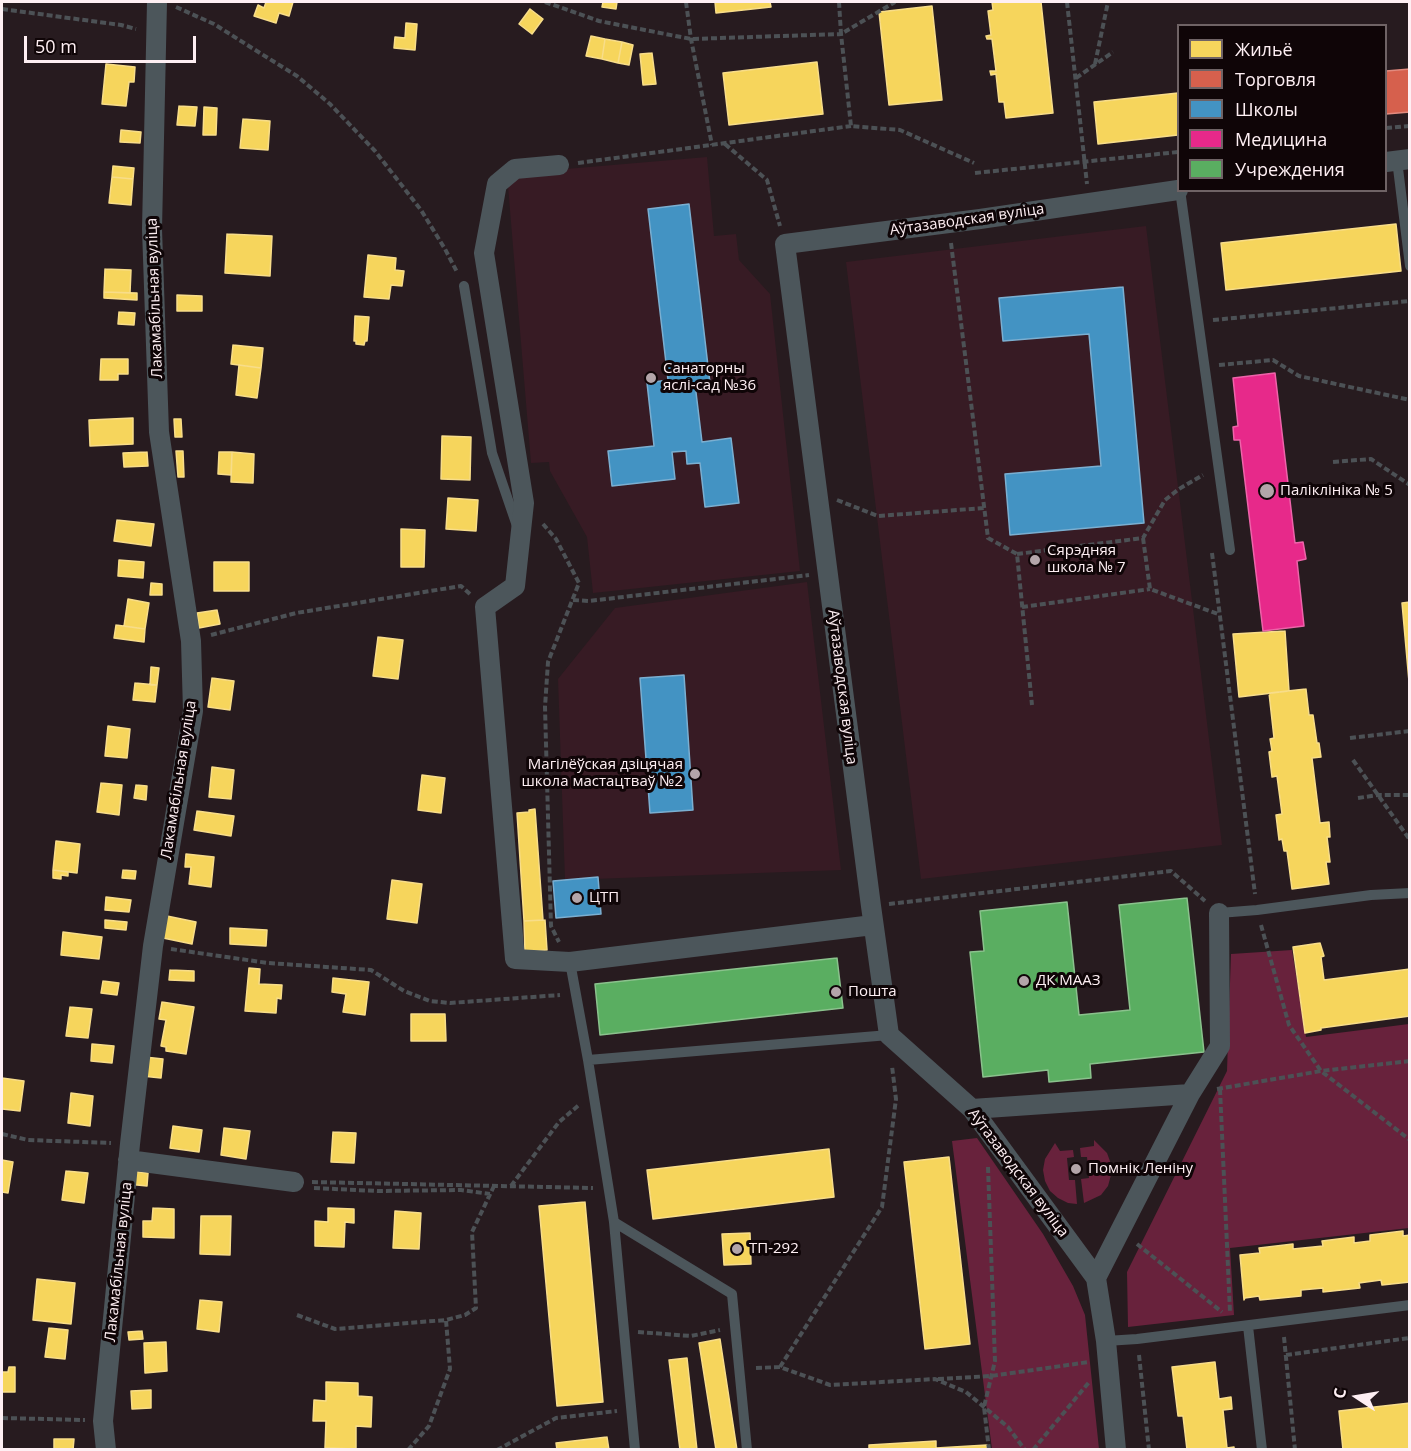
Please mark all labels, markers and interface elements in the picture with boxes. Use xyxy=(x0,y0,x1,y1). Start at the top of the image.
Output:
scale bar xyxy=(27,24,200,62)
legend xyxy=(1177,24,1387,192)
text: 50 m xyxy=(35,34,77,58)
text: Жильё xyxy=(1235,37,1293,61)
text: Торговля xyxy=(1235,67,1316,91)
text: Школы xyxy=(1235,97,1298,121)
text: Медицина xyxy=(1235,127,1327,151)
text: Учреждения xyxy=(1235,157,1345,181)
street label: Аўтазаводская вуліца xyxy=(889,200,1045,240)
street label: Лакамабільная вуліца xyxy=(143,217,167,379)
place label: Санаторны яслі-сад №36 xyxy=(663,360,756,395)
marker: Санаторны яслі-сад №36 xyxy=(644,371,658,385)
marker: Паліклініка № 5 xyxy=(1258,482,1276,500)
place label: Паліклініка № 5 xyxy=(1280,482,1393,500)
place label: Сярэдняя школа № 7 xyxy=(1047,542,1126,577)
marker: Сярэдняя школа № 7 xyxy=(1028,553,1042,567)
street label: Аўтазаводская вуліца xyxy=(824,609,860,765)
street label: Лакамабільная вуліца xyxy=(158,699,200,861)
place label: Магілёўская дзіцячая школа мастацтваў №2 xyxy=(521,756,683,791)
marker: Магілёўская дзіцячая школа мастацтваў №2 xyxy=(688,767,702,781)
place label: ЦТП xyxy=(589,889,619,907)
marker: ЦТП xyxy=(570,891,584,905)
place label: ДК МААЗ xyxy=(1036,972,1101,990)
marker: ДК МААЗ xyxy=(1017,974,1031,988)
place label: Пошта xyxy=(848,983,897,1001)
marker: Пошта xyxy=(829,985,843,999)
street label: Аўтазаводская вуліца xyxy=(964,1105,1072,1241)
place label: Помнік Леніну xyxy=(1088,1160,1193,1178)
marker: Помнік Леніну xyxy=(1069,1162,1083,1176)
street label: Лакамабільная вуліца xyxy=(102,1181,136,1343)
place label: ТП-292 xyxy=(749,1240,799,1258)
marker: ТП-292 xyxy=(730,1242,744,1256)
north arrow xyxy=(1327,1367,1387,1427)
text: С xyxy=(1328,1386,1351,1401)

